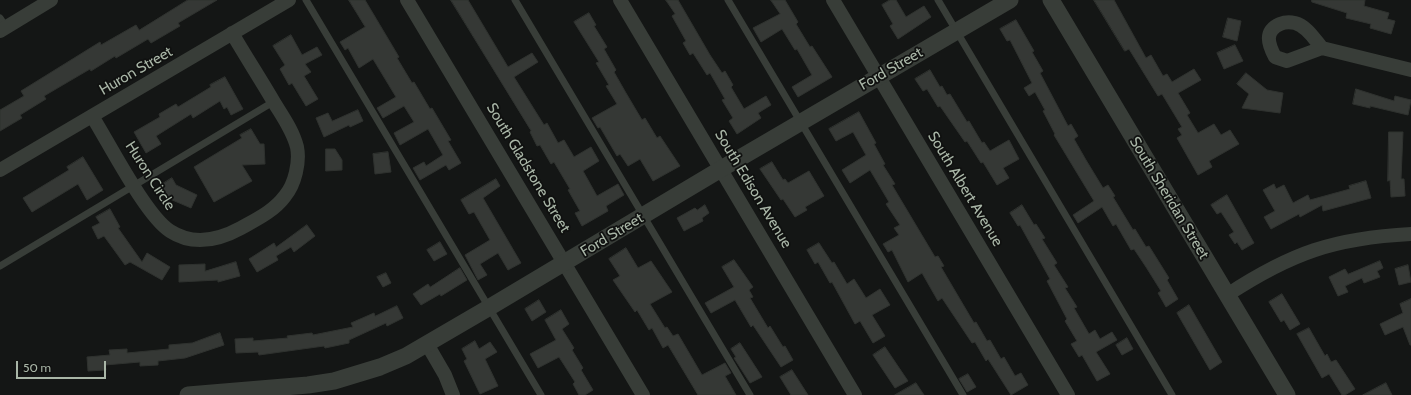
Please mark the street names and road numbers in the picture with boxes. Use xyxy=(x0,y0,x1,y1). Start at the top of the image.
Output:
street label: Huron Street xyxy=(96,43,176,99)
street label: Ford Street xyxy=(856,44,926,94)
street label: South Gladstone Street xyxy=(482,100,574,236)
street label: South Edison Avenue xyxy=(711,127,795,251)
street label: South Albert Avenue xyxy=(924,128,1006,250)
street label: South Sheridan Street xyxy=(1125,134,1213,262)
street label: Huron Circle xyxy=(121,138,179,214)
street label: Ford Street xyxy=(577,209,647,261)

